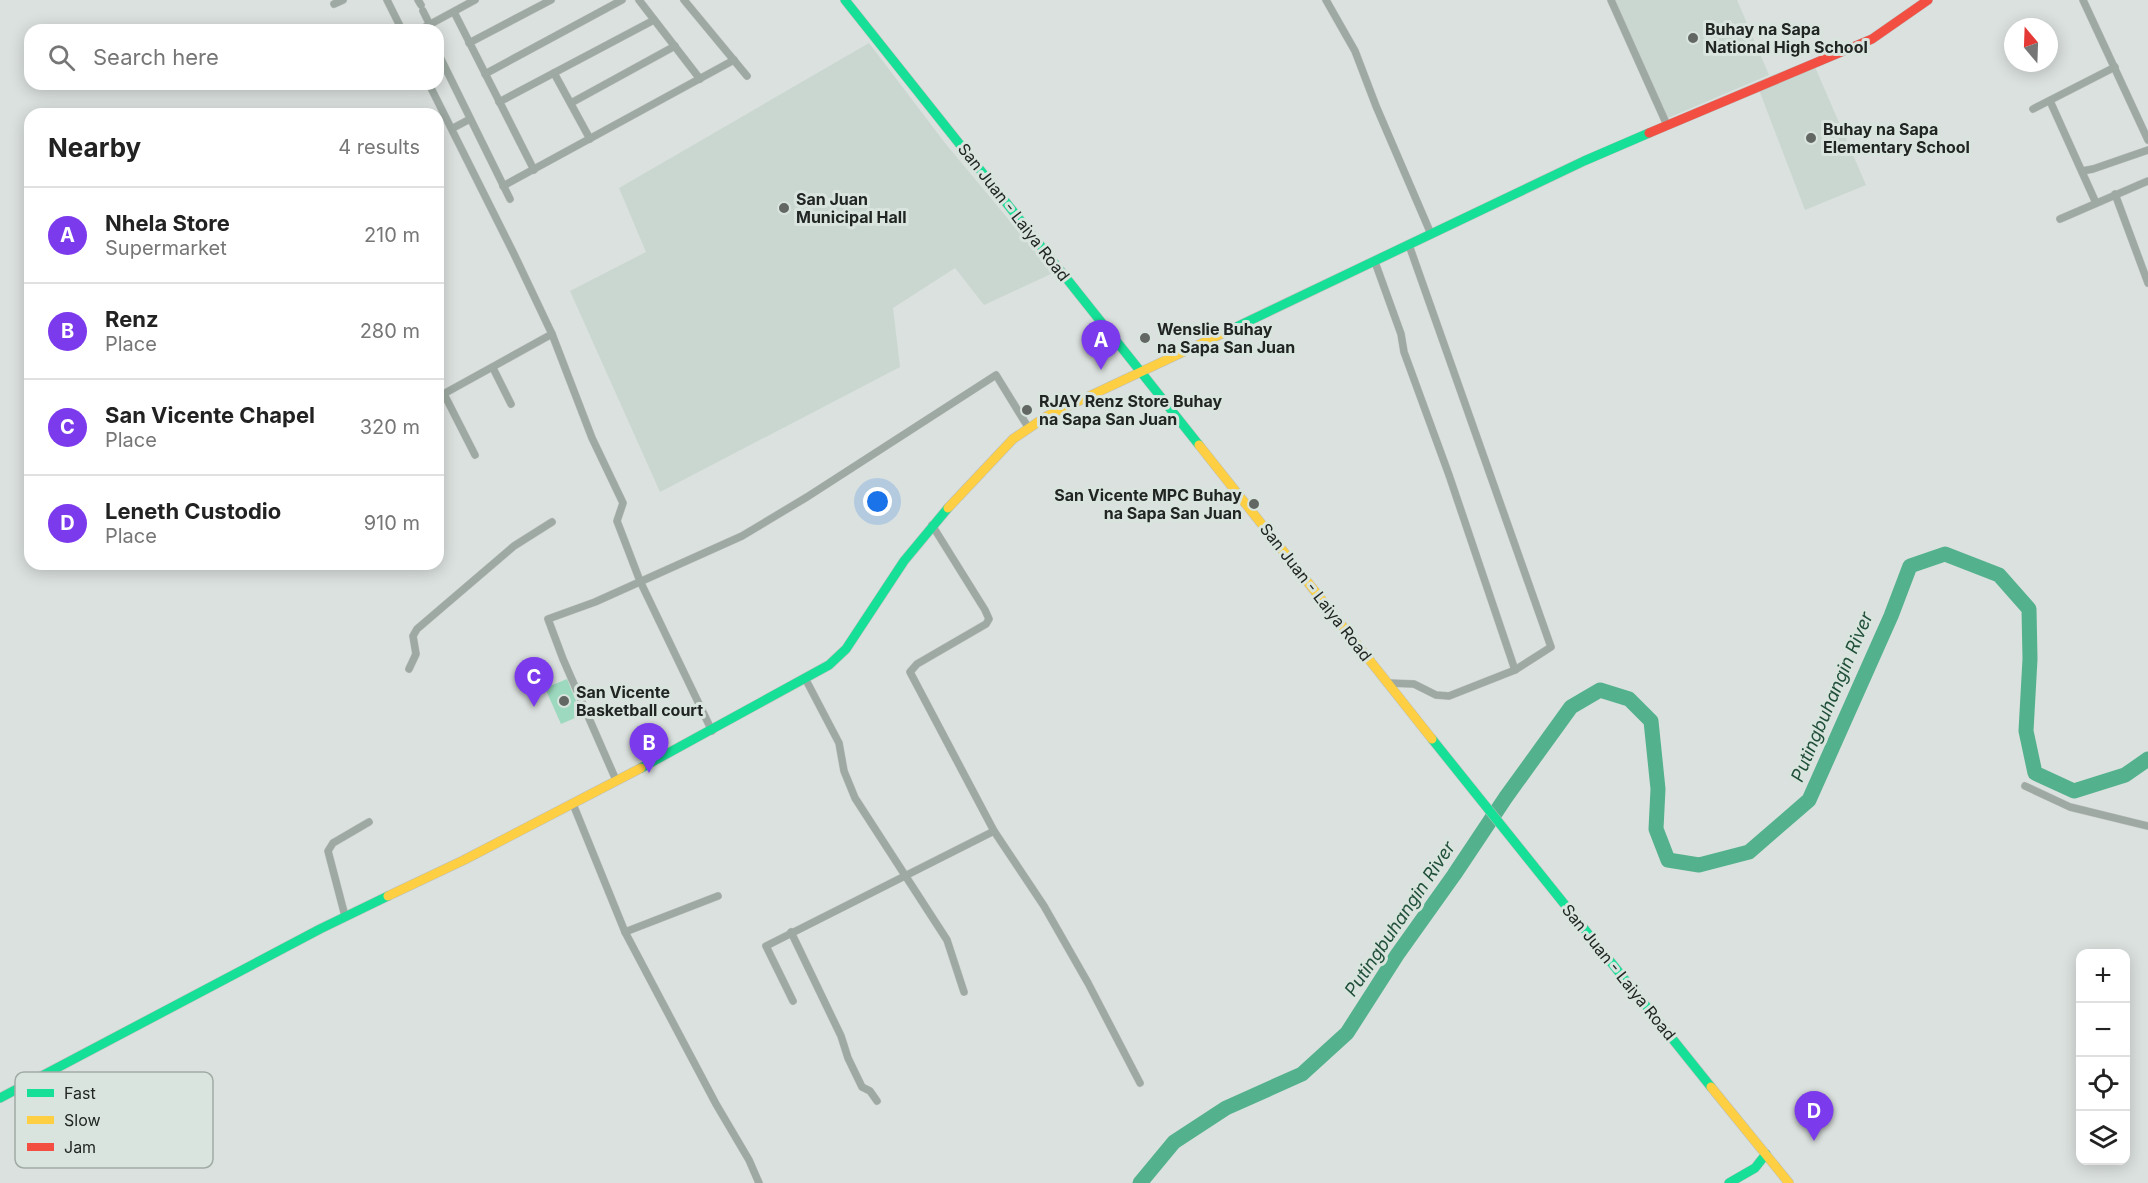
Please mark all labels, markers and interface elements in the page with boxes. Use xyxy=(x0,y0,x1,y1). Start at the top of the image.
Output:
north arrow xyxy=(2004,18,2058,72)
place label: Buhay na Sapa National High School xyxy=(1705,19,1868,57)
search box xyxy=(24,24,444,90)
marker: Buhay na Sapa National High School xyxy=(1686,31,1700,45)
icon: search xyxy=(45,41,78,74)
text: Search here xyxy=(93,44,219,70)
place label: Buhay na Sapa Elementary School xyxy=(1823,119,1970,157)
marker: Buhay na Sapa Elementary School xyxy=(1804,131,1818,145)
text: Nearby xyxy=(48,132,141,163)
text: 4 results xyxy=(338,135,420,159)
street label: San Juan - Laiya Road xyxy=(954,139,1074,285)
place label: San Juan Municipal Hall xyxy=(796,189,906,227)
marker: San Juan Municipal Hall xyxy=(777,201,791,215)
text: Nhela Store xyxy=(105,210,230,236)
text: A xyxy=(60,223,75,247)
text: 210 m xyxy=(364,223,420,247)
text: Supermarket xyxy=(105,236,227,260)
text: Renz xyxy=(105,306,159,332)
text: B xyxy=(61,319,74,343)
text: 280 m xyxy=(360,319,420,343)
place label: Wenslie Buhay na Sapa San Juan xyxy=(1157,319,1295,357)
pin: A xyxy=(1082,320,1120,370)
marker: Wenslie Buhay na Sapa San Juan xyxy=(1138,331,1152,345)
text: Place xyxy=(105,332,157,356)
place label: RJAY Renz Store Buhay na Sapa San Juan xyxy=(1039,391,1222,429)
text: San Vicente Chapel xyxy=(105,402,315,428)
marker: RJAY Renz Store Buhay na Sapa San Juan xyxy=(1020,403,1034,417)
text: C xyxy=(60,415,75,439)
text: 320 m xyxy=(360,415,420,439)
text: Place xyxy=(105,428,157,452)
place label: San Vicente MPC Buhay na Sapa San Juan xyxy=(1054,485,1242,523)
your location xyxy=(863,487,892,516)
marker: San Vicente MPC Buhay na Sapa San Juan xyxy=(1247,497,1261,511)
text: Leneth Custodio xyxy=(105,498,281,524)
text: D xyxy=(60,511,75,535)
text: 910 m xyxy=(364,511,420,535)
street label: San Juan - Laiya Road xyxy=(1256,519,1376,665)
text: Place xyxy=(105,524,157,548)
water label: Putingbuhangin River xyxy=(1786,608,1877,785)
pin: C xyxy=(514,658,554,707)
place label: San Vicente Basketball court xyxy=(576,682,703,720)
marker: San Vicente Basketball court xyxy=(557,694,571,708)
pin: B xyxy=(630,724,668,773)
water label: Putingbuhangin River xyxy=(1340,836,1460,1000)
street label: San Juan - Laiya Road xyxy=(1558,900,1680,1044)
map controls xyxy=(2076,949,2130,1165)
button: + xyxy=(2076,949,2130,1003)
button: − xyxy=(2076,1003,2130,1057)
button: locate xyxy=(2076,1057,2130,1111)
legend xyxy=(15,1072,213,1168)
text: Fast xyxy=(64,1083,96,1103)
pin: D xyxy=(1794,1092,1834,1141)
text: Slow xyxy=(64,1110,101,1130)
button: layers xyxy=(2076,1111,2130,1165)
text: Jam xyxy=(64,1137,96,1157)

